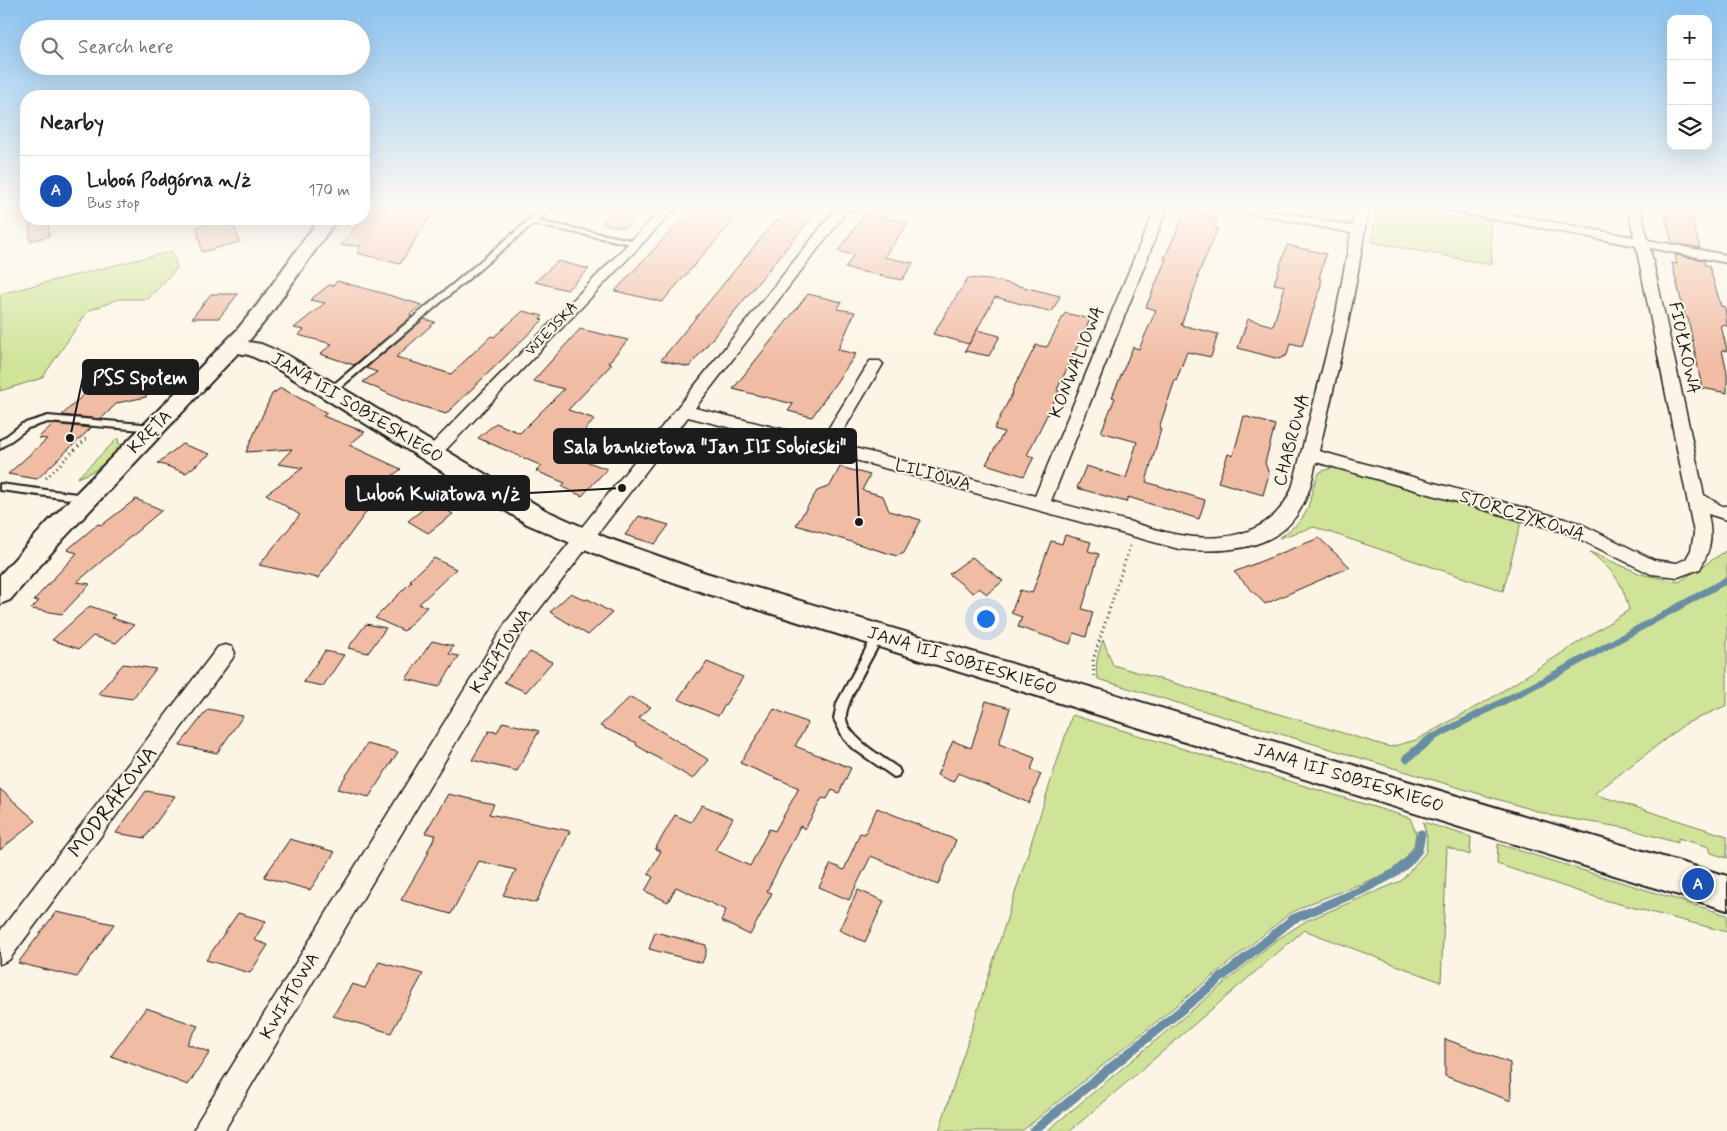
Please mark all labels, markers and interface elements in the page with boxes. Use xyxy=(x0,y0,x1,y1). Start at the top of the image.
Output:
map controls xyxy=(1667,15,1712,150)
button: + xyxy=(1667,15,1712,60)
search box xyxy=(20,20,370,75)
icon: search xyxy=(38,34,66,62)
text: Search here xyxy=(78,35,174,60)
button: − xyxy=(1667,60,1712,105)
button: layers xyxy=(1667,105,1712,150)
text: Nearby xyxy=(40,109,104,137)
text: Luboń Podgórna n/ż xyxy=(87,168,251,193)
text: A xyxy=(51,180,61,201)
text: 170 m xyxy=(308,180,350,201)
text: Bus stop xyxy=(87,193,140,214)
street label: WIEJSKA xyxy=(521,297,583,361)
street label: FIOŁKOWA xyxy=(1663,300,1705,396)
street label: KONWALIOWA xyxy=(1044,302,1110,422)
street label: JANA III SOBIESKIEGO xyxy=(266,347,448,469)
callout: PSS Społem xyxy=(83,360,198,394)
text: PSS Społem xyxy=(93,366,187,391)
street label: CHABROWA xyxy=(1268,391,1316,489)
street label: KRĘTA xyxy=(123,405,177,459)
callout: Sala bankietowa "Jan III Sobieski" xyxy=(554,429,856,463)
text: Sala bankietowa "Jan III Sobieski" xyxy=(564,435,846,460)
street label: LILIOWA xyxy=(892,453,974,497)
callout: Luboń Kwiatowa n/ż xyxy=(346,476,529,510)
text: Luboń Kwiatowa n/ż xyxy=(356,482,521,507)
street label: STORCZYKOWA xyxy=(1457,485,1587,547)
street label: KWIATOWA xyxy=(464,604,538,698)
your location xyxy=(973,606,999,632)
street label: JANA III SOBIESKIEGO xyxy=(864,621,1060,701)
street label: JANA III SOBIESKIEGO xyxy=(1251,738,1447,818)
street label: MODRAKOWA xyxy=(62,741,164,863)
pin: A xyxy=(1682,865,1714,903)
street label: KWIATOWA xyxy=(255,948,325,1044)

